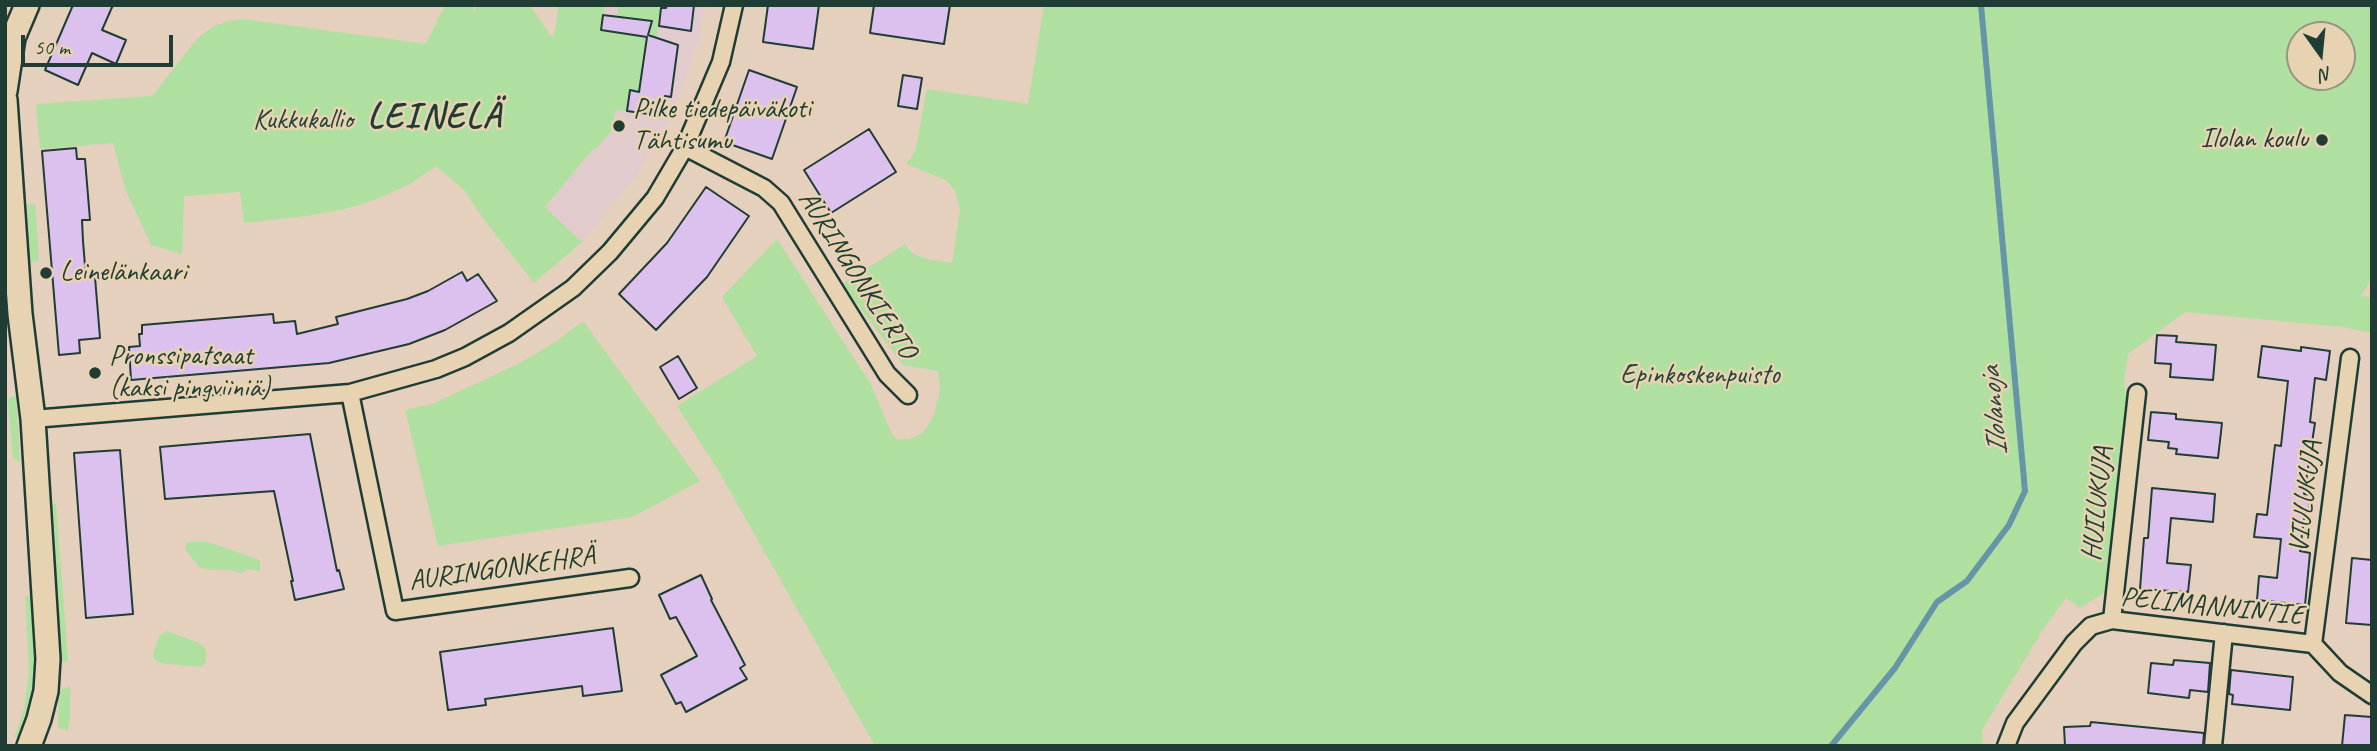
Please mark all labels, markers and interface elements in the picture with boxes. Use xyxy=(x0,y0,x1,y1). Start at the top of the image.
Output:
scale bar xyxy=(24,21,177,65)
north arrow xyxy=(2286,21,2356,91)
text: 50 m xyxy=(34,34,70,60)
text: N xyxy=(2317,61,2335,87)
place label: Pilke tiedepäiväkoti Tähtisumu xyxy=(633,93,811,159)
district label: LEINELÄ xyxy=(369,97,501,139)
park label: Kukkukallio xyxy=(253,104,353,138)
marker: Pilke tiedepäiväkoti Tähtisumu xyxy=(611,118,627,134)
place label: Ilolan koulu xyxy=(2200,123,2308,157)
marker: Ilolan koulu xyxy=(2314,132,2330,148)
street label: AURINGONKIERTO xyxy=(790,185,924,365)
place label: Leinelänkaari xyxy=(60,256,187,290)
marker: Leinelänkaari xyxy=(38,265,54,281)
place label: Pronssipatsaat (kaksi pingviiniä) xyxy=(109,340,270,406)
park label: Epinkoskenpuisto xyxy=(1620,359,1780,393)
marker: Pronssipatsaat (kaksi pingviiniä) xyxy=(87,365,103,381)
water label: Ilolanoja xyxy=(1973,365,2017,457)
street label: VIULUKUJA xyxy=(2282,439,2330,555)
street label: HUILUKUJA xyxy=(2075,445,2121,563)
street label: AURINGONKEHRÄ xyxy=(407,539,597,599)
street label: PELIMANNINTIE xyxy=(2119,581,2305,633)

